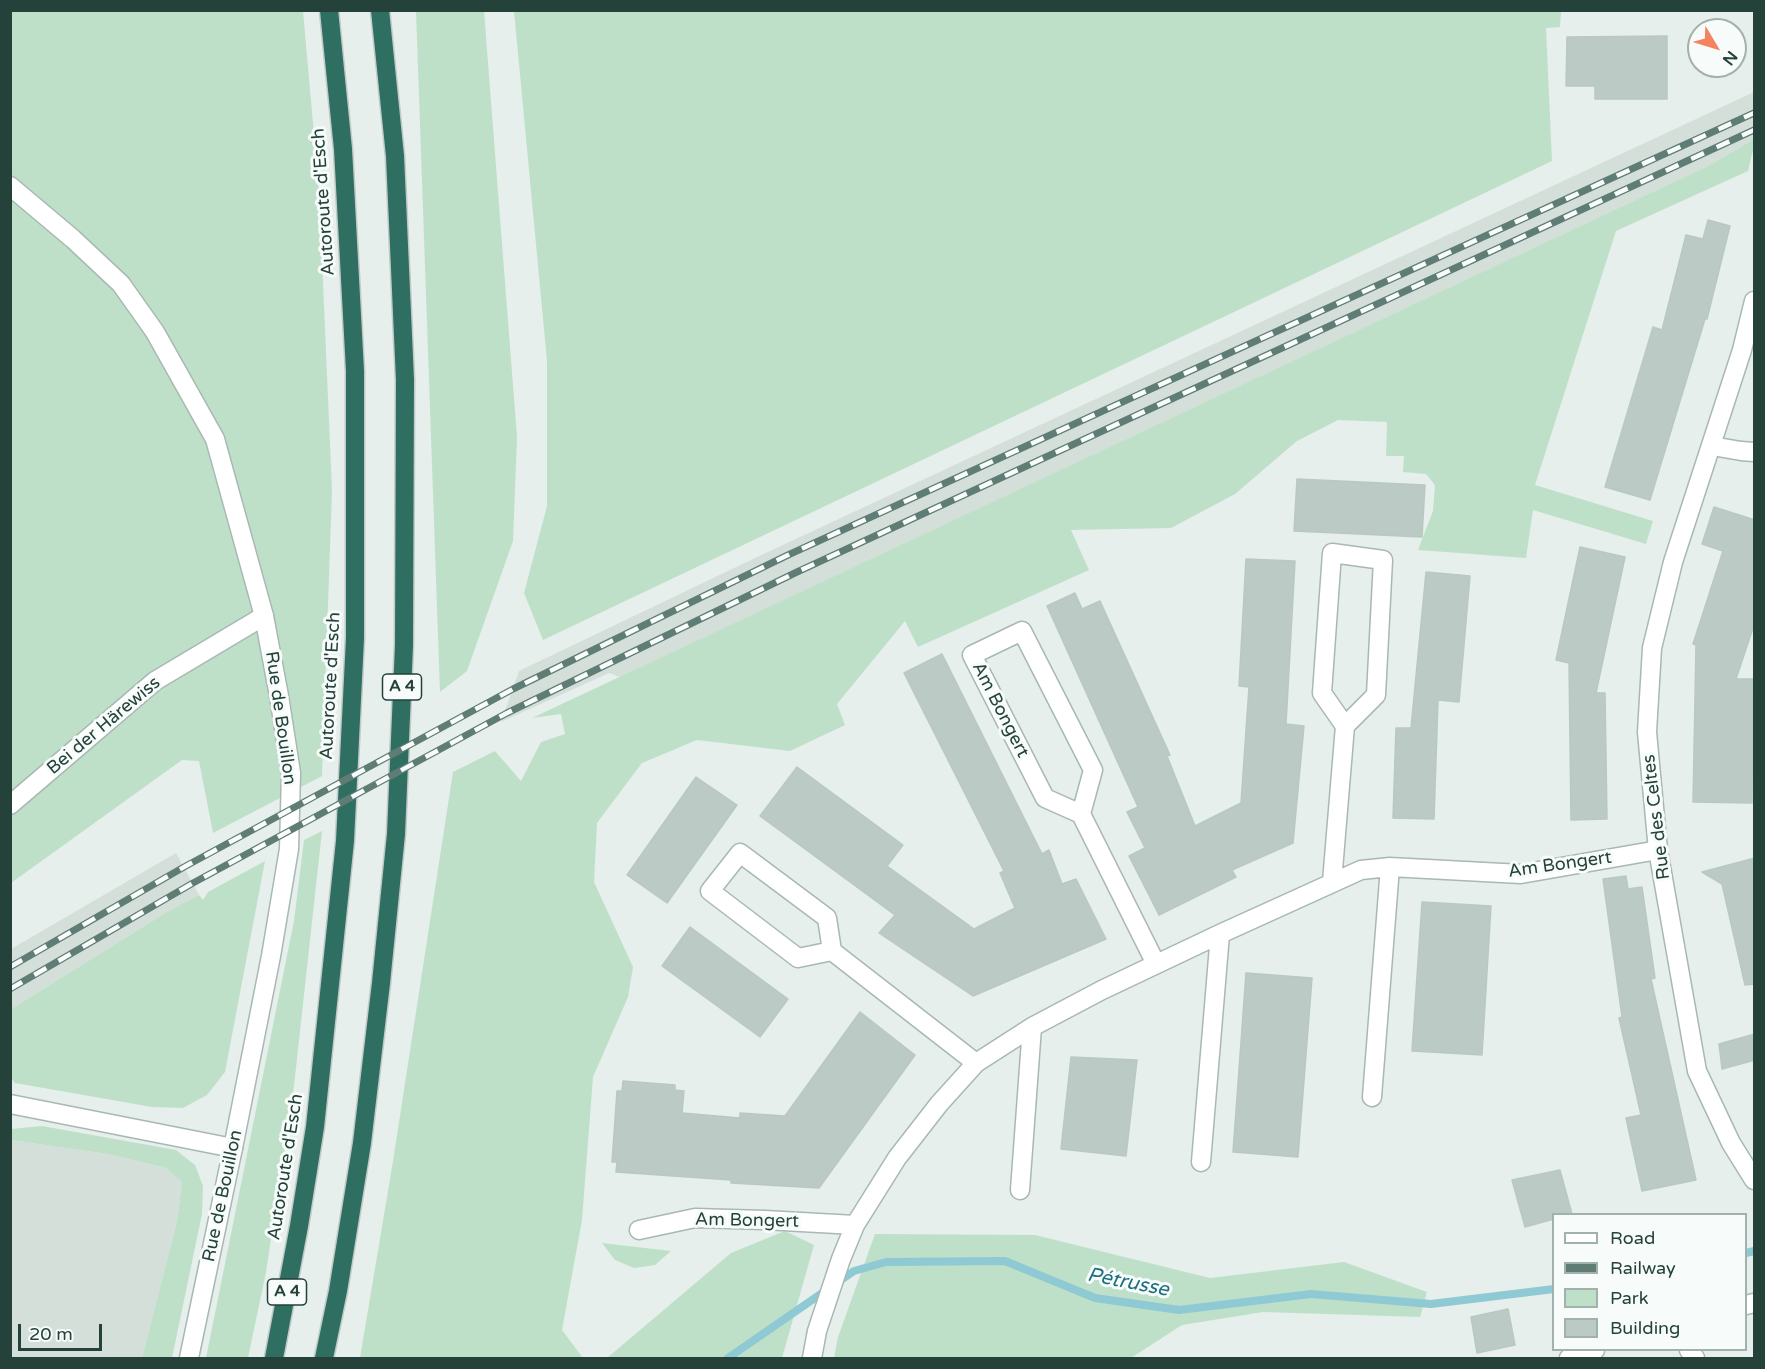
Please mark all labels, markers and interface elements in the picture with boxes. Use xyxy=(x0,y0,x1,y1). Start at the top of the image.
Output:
north arrow xyxy=(1687,18,1747,78)
text: N xyxy=(1718,47,1741,69)
street label: Autoroute d'Esch xyxy=(308,127,340,277)
street label: Autoroute d'Esch xyxy=(316,612,346,760)
street label: Rue de Bouillon xyxy=(260,650,300,786)
street label: Am Bongert xyxy=(967,659,1033,761)
street label: Bei der Härewiss xyxy=(43,672,165,780)
road number: A 4 xyxy=(382,674,422,700)
street label: Rue des Celtes xyxy=(1639,753,1675,881)
street label: Am Bongert xyxy=(1507,847,1613,883)
street label: Autoroute d'Esch xyxy=(264,1092,308,1242)
street label: Rue de Bouillon xyxy=(198,1128,248,1264)
street label: Am Bongert xyxy=(695,1209,799,1233)
legend xyxy=(1552,1213,1747,1351)
text: Road xyxy=(1610,1227,1655,1249)
text: Railway xyxy=(1610,1257,1676,1279)
water label: Pétrusse xyxy=(1085,1263,1171,1303)
road number: A 4 xyxy=(268,1279,306,1305)
text: Park xyxy=(1610,1287,1648,1309)
scale bar xyxy=(21,1312,105,1350)
text: Building xyxy=(1610,1317,1680,1339)
text: 20 m xyxy=(29,1323,73,1345)

